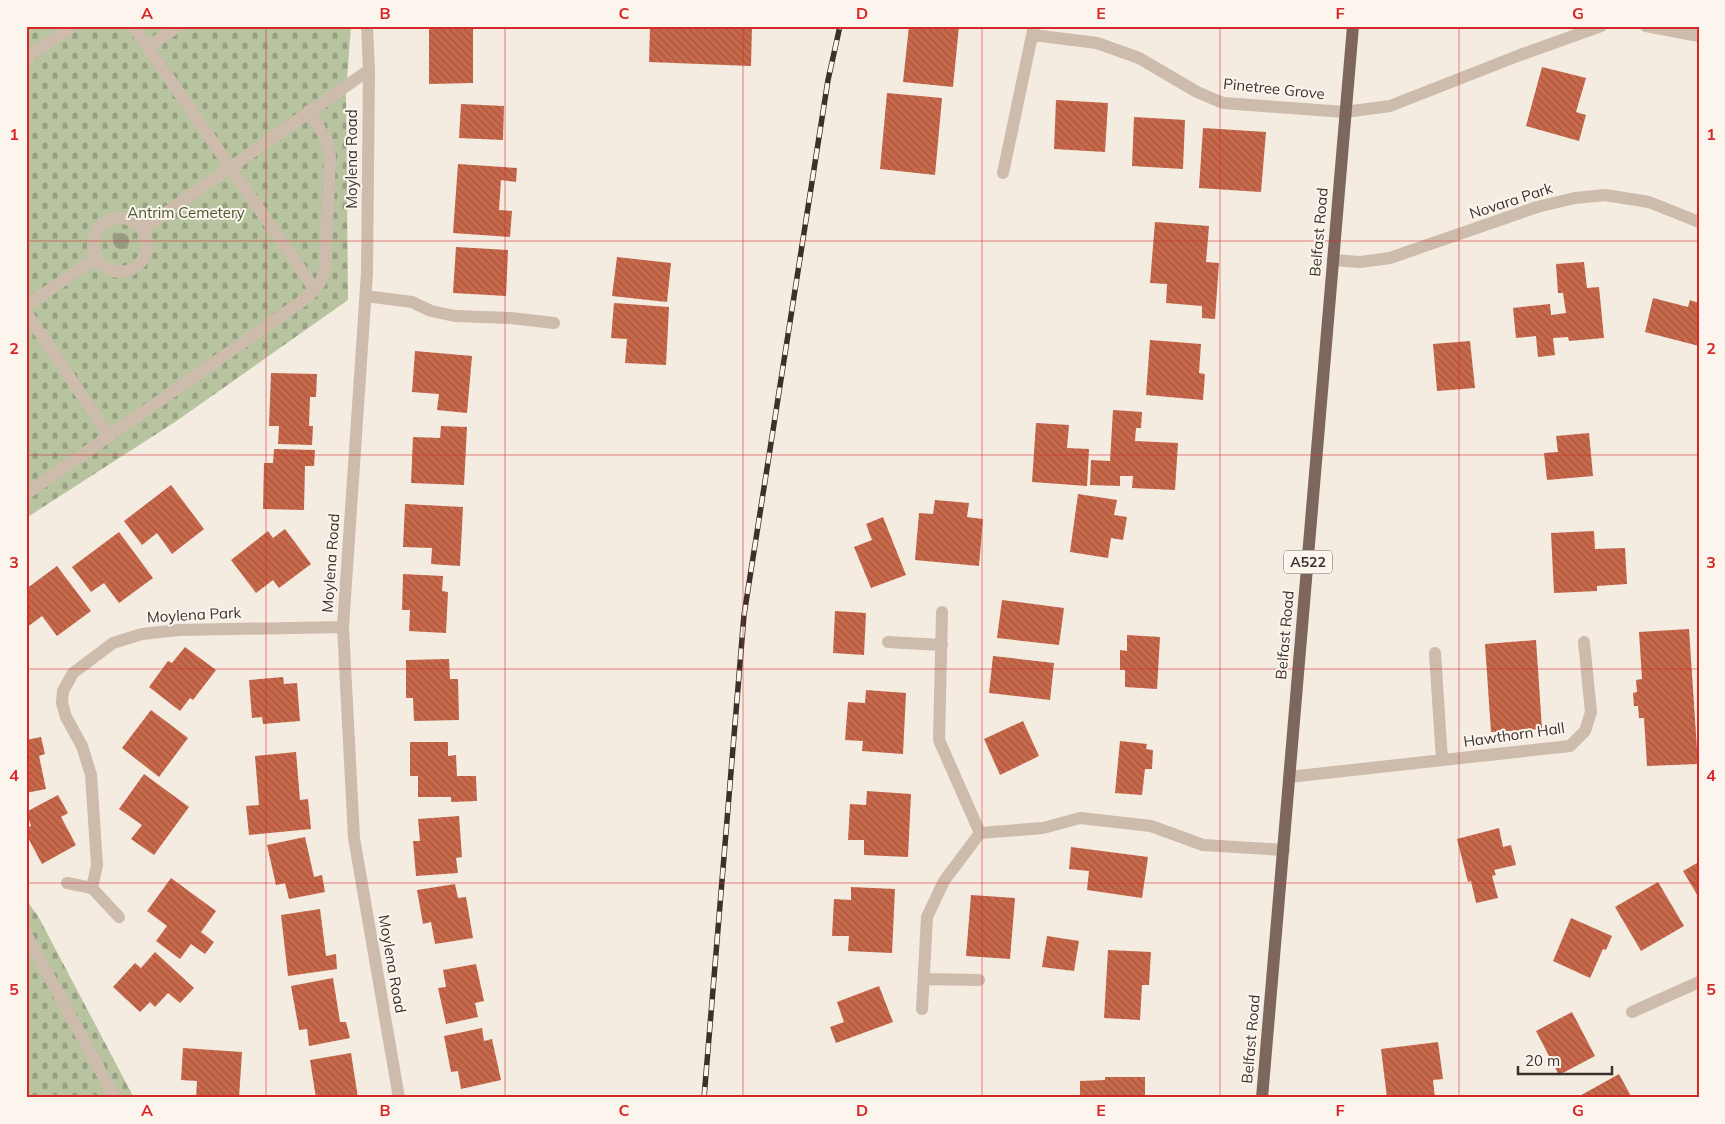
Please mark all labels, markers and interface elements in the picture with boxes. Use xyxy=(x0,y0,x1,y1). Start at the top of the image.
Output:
text: A xyxy=(141,3,153,23)
text: B xyxy=(379,3,391,23)
text: C xyxy=(619,3,630,23)
text: D xyxy=(856,3,868,23)
text: E xyxy=(1096,3,1106,23)
text: F xyxy=(1335,3,1345,23)
text: G xyxy=(1572,3,1584,23)
street label: Pinetree Grove xyxy=(1222,74,1326,103)
street label: Moylena Road xyxy=(342,109,361,209)
text: 1 xyxy=(9,124,19,144)
text: 1 xyxy=(1706,124,1716,144)
street label: Novara Park xyxy=(1467,178,1555,223)
street label: Belfast Road xyxy=(1305,187,1332,277)
park label: Antrim Cemetery xyxy=(127,203,245,222)
text: 2 xyxy=(9,338,19,358)
text: 2 xyxy=(1706,338,1716,358)
street label: Moylena Road xyxy=(318,513,343,613)
road number: A522 xyxy=(1284,550,1332,574)
text: 3 xyxy=(9,552,19,572)
text: 3 xyxy=(1706,552,1716,572)
street label: Belfast Road xyxy=(1271,590,1298,680)
street label: Moylena Park xyxy=(146,603,242,626)
street label: Hawthorn Hall xyxy=(1462,718,1566,751)
text: 4 xyxy=(9,765,19,785)
text: 4 xyxy=(1706,765,1716,785)
street label: Moylena Road xyxy=(374,913,410,1015)
text: 5 xyxy=(9,979,19,999)
text: 5 xyxy=(1706,979,1716,999)
street label: Belfast Road xyxy=(1237,994,1264,1084)
scale bar xyxy=(1518,1044,1611,1076)
text: 20 m xyxy=(1525,1051,1560,1070)
text: A xyxy=(141,1100,153,1120)
text: B xyxy=(379,1100,391,1120)
text: C xyxy=(619,1100,630,1120)
text: D xyxy=(856,1100,868,1120)
text: E xyxy=(1096,1100,1106,1120)
text: F xyxy=(1335,1100,1345,1120)
text: G xyxy=(1572,1100,1584,1120)

